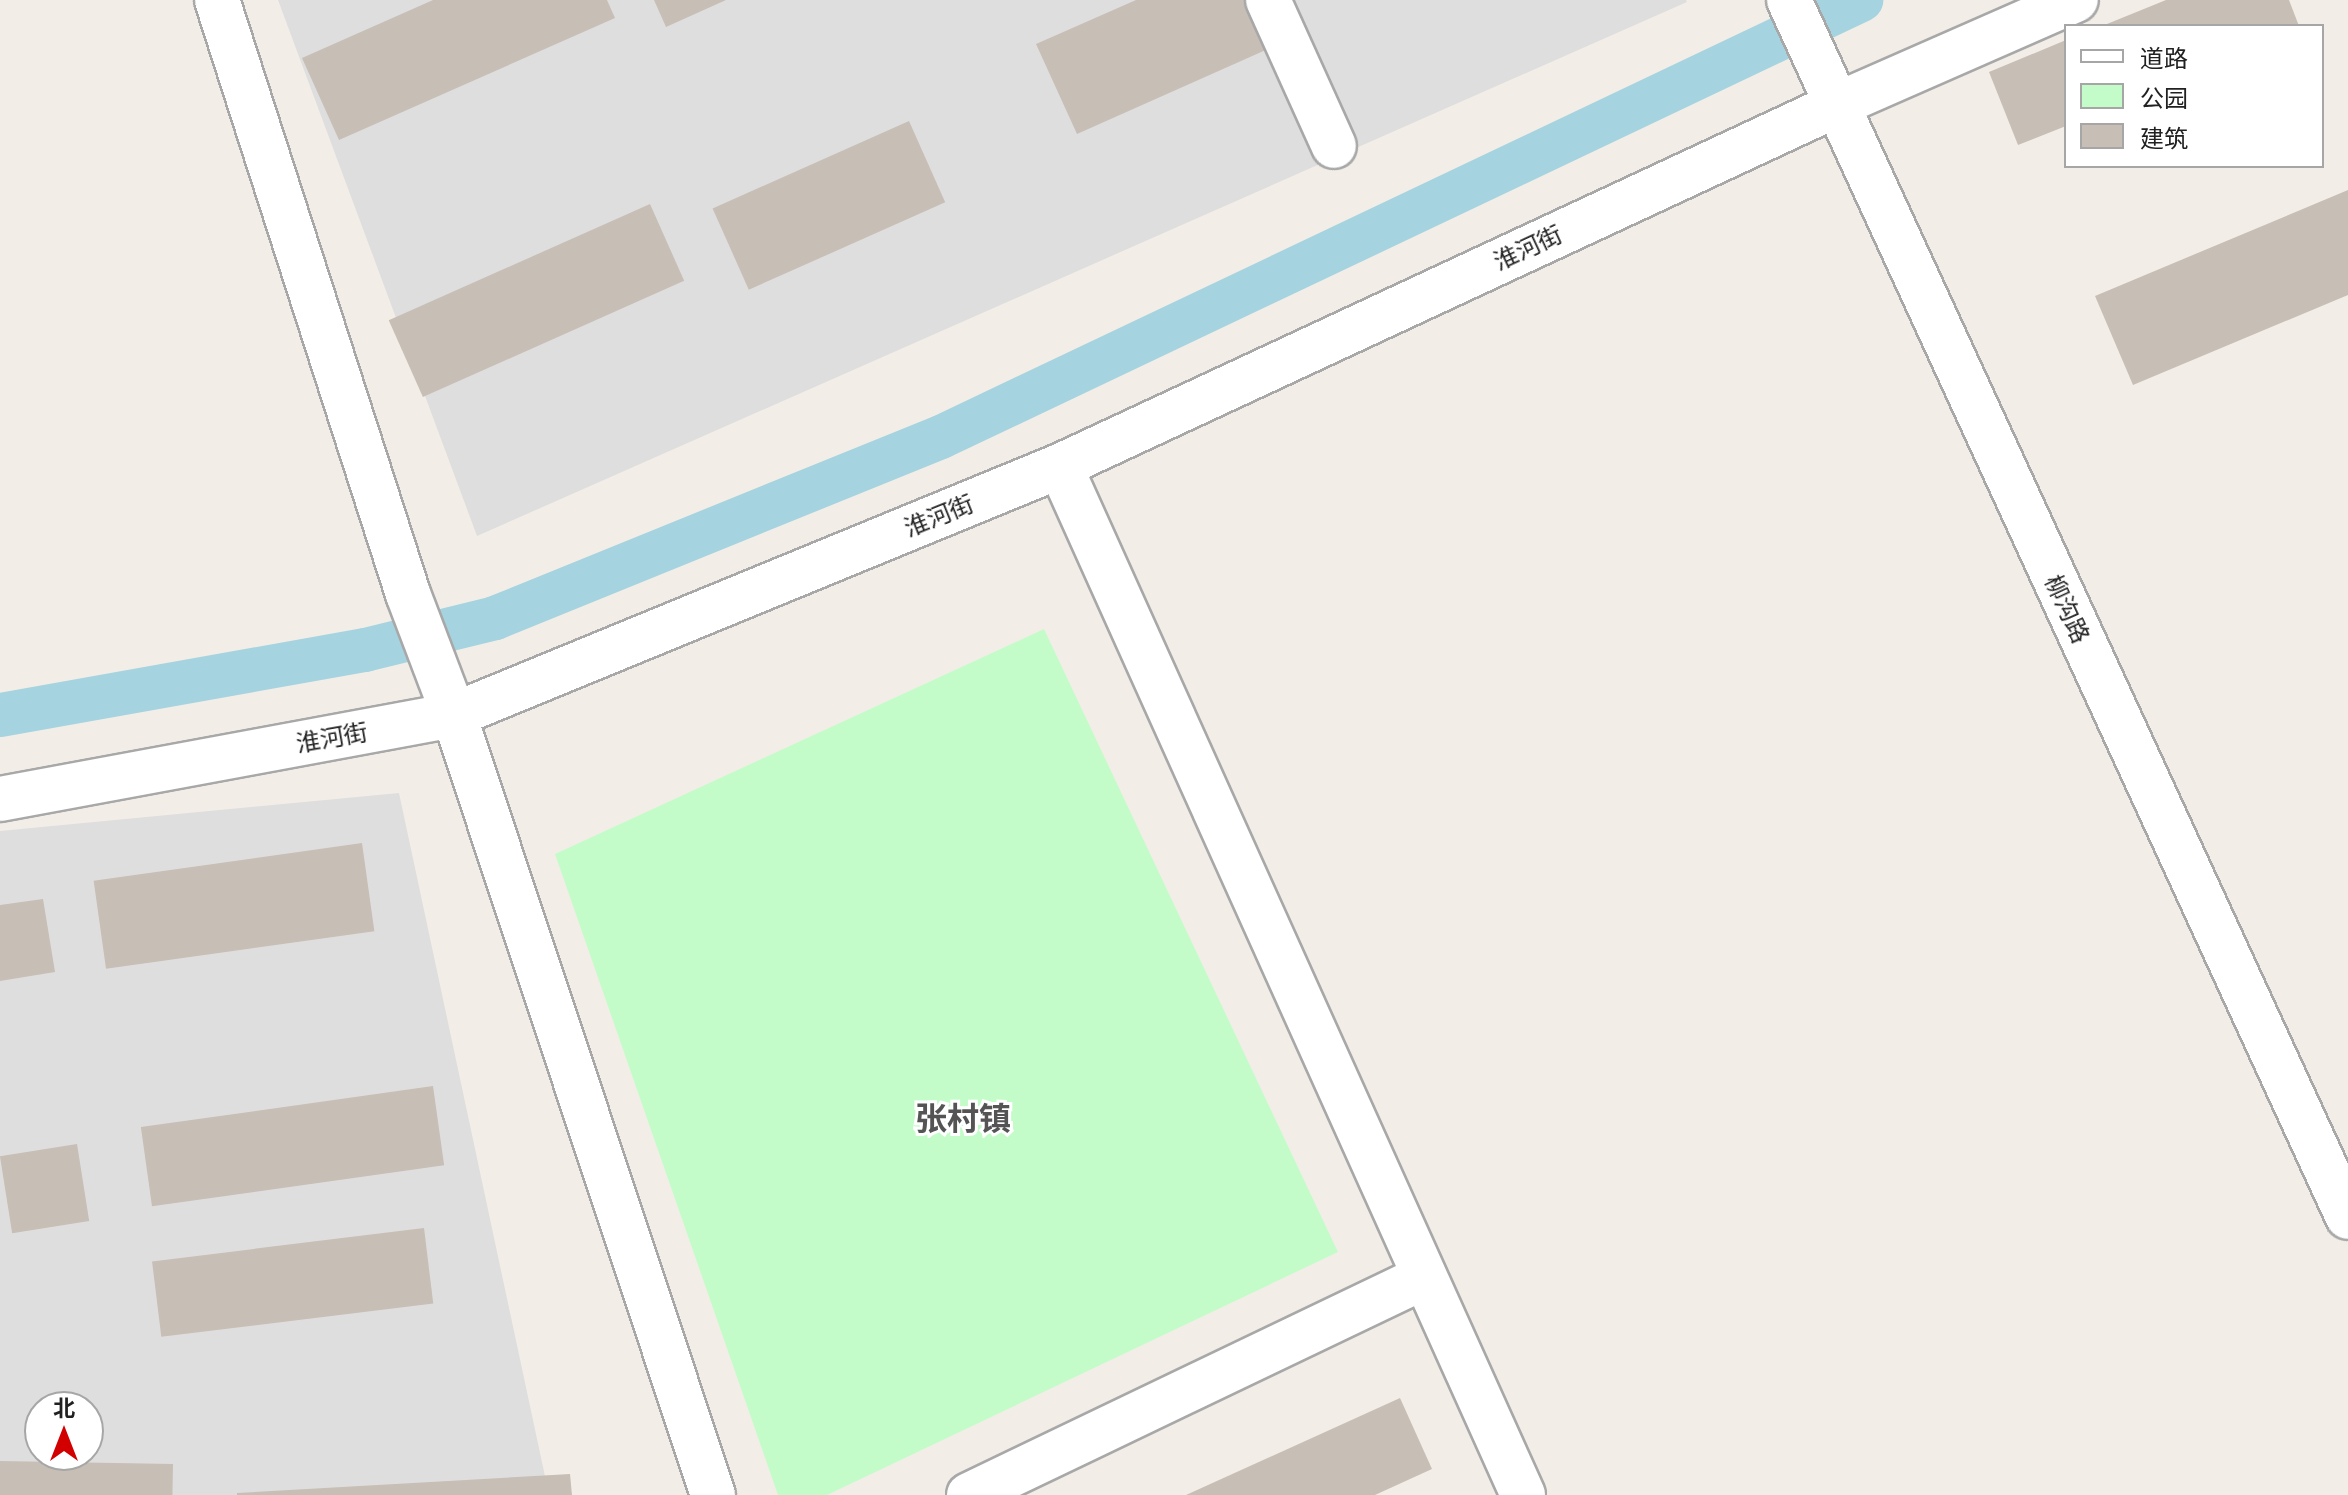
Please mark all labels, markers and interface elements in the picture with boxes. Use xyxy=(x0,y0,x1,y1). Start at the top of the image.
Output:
legend xyxy=(2064,24,2324,168)
text: 道路 xyxy=(2140,44,2188,73)
text: 公园 xyxy=(2140,84,2188,113)
text: 建筑 xyxy=(2140,124,2188,153)
street label: 淮河街 xyxy=(1489,220,1567,276)
street label: 淮河街 xyxy=(900,489,978,543)
street label: 柳沟路 xyxy=(2039,570,2095,648)
street label: 淮河街 xyxy=(294,718,370,758)
district label: 张村镇 xyxy=(915,1100,1011,1138)
north arrow xyxy=(24,1391,104,1471)
text: 北 xyxy=(53,1395,75,1422)

